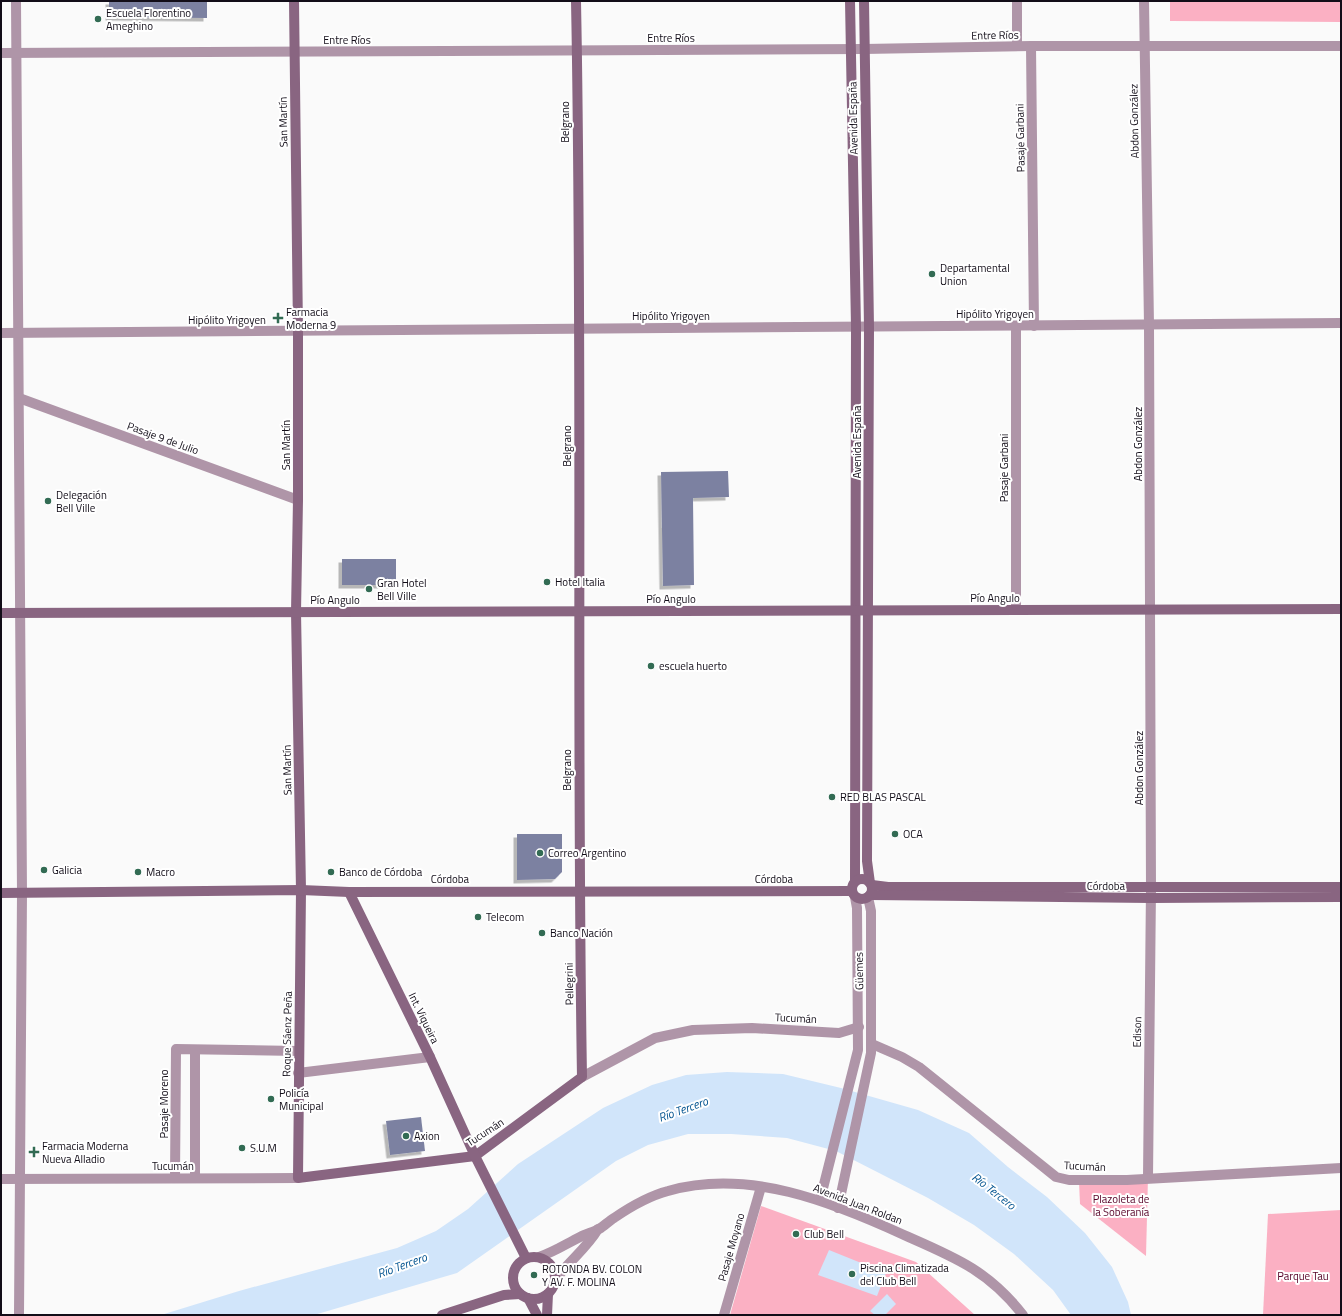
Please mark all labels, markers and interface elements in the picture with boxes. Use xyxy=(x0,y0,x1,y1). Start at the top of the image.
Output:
place label: Escuela Florentino Ameghino xyxy=(106,5,191,34)
marker: Escuela Florentino Ameghino xyxy=(93,14,103,24)
street label: Entre Ríos xyxy=(971,27,1019,43)
street label: Entre Ríos xyxy=(647,30,695,46)
street label: Entre Ríos xyxy=(323,32,371,48)
street label: Avenida España xyxy=(844,81,862,155)
street label: Abdon González xyxy=(1125,84,1143,158)
street label: San Martín xyxy=(275,97,291,147)
street label: Belgrano xyxy=(557,101,573,143)
street label: Pasaje Garbani xyxy=(1011,104,1029,172)
place label: Departamental Union xyxy=(940,260,1010,289)
marker: Departamental Union xyxy=(927,269,937,279)
place label: Farmacia Moderna 9 xyxy=(286,304,336,333)
street label: Hipólito Yrigoyen xyxy=(956,306,1034,322)
street label: Hipólito Yrigoyen xyxy=(632,308,710,324)
street label: Hipólito Yrigoyen xyxy=(188,312,266,328)
marker: Farmacia Moderna 9 xyxy=(273,313,283,323)
street label: Avenida España xyxy=(849,405,865,479)
street label: Abdon González xyxy=(1130,407,1146,481)
street label: Pasaje 9 de Julio xyxy=(125,418,201,458)
street label: San Martín xyxy=(278,420,294,470)
street label: Belgrano xyxy=(559,425,575,467)
street label: Pasaje Garbani xyxy=(996,434,1012,502)
place label: Delegación Bell Ville xyxy=(56,487,107,516)
marker: Delegación Bell Ville xyxy=(43,496,53,506)
place label: Hotel Italia xyxy=(555,574,606,590)
place label: Gran Hotel Bell Ville xyxy=(377,575,427,604)
marker: Hotel Italia xyxy=(542,577,552,587)
marker: Gran Hotel Bell Ville xyxy=(364,584,374,594)
street label: Pío Angulo xyxy=(970,590,1020,606)
street label: Pío Angulo xyxy=(646,591,696,607)
street label: Pío Angulo xyxy=(310,592,360,608)
place label: escuela huerto xyxy=(659,658,727,674)
marker: escuela huerto xyxy=(646,661,656,671)
street label: Abdon González xyxy=(1131,731,1147,805)
street label: San Martín xyxy=(279,745,295,795)
street label: Belgrano xyxy=(559,749,575,791)
place label: RED BLAS PASCAL xyxy=(840,789,926,805)
marker: RED BLAS PASCAL xyxy=(827,792,837,802)
place label: OCA xyxy=(903,826,923,842)
marker: OCA xyxy=(890,829,900,839)
place label: Correo Argentino xyxy=(548,845,627,861)
marker: Correo Argentino xyxy=(535,848,545,858)
place label: Galicia xyxy=(52,862,82,878)
place label: Macro xyxy=(146,864,175,880)
place label: Banco de Córdoba xyxy=(339,864,423,880)
marker: Galicia xyxy=(39,865,49,875)
marker: Macro xyxy=(133,867,143,877)
marker: Banco de Córdoba xyxy=(326,867,336,877)
street label: Córdoba xyxy=(431,871,470,887)
street label: Córdoba xyxy=(755,871,794,887)
street label: Córdoba xyxy=(1087,878,1126,894)
place label: Telecom xyxy=(486,909,524,925)
marker: Telecom xyxy=(473,912,483,922)
place label: Banco Nación xyxy=(550,925,613,941)
marker: Banco Nación xyxy=(537,928,547,938)
street label: Güemes xyxy=(851,952,867,990)
street label: Pellegrini xyxy=(561,962,577,1006)
street label: Roque Sáenz Peña xyxy=(278,990,296,1077)
street label: Int. Viqueira xyxy=(405,990,443,1047)
street label: Tucumán xyxy=(775,1009,817,1027)
street label: Edison xyxy=(1129,1016,1145,1048)
street label: Pasaje Moreno xyxy=(156,1069,172,1138)
place label: Policía Municipal xyxy=(279,1085,323,1114)
water label: Río Tercero xyxy=(656,1091,711,1127)
marker: Policía Municipal xyxy=(266,1094,276,1104)
street label: Tucumán xyxy=(463,1114,507,1150)
place label: Axion xyxy=(414,1128,440,1144)
marker: Axion xyxy=(401,1131,411,1141)
place label: Farmacia Moderna Nueva Alladio xyxy=(42,1138,129,1167)
place label: S.U.M xyxy=(250,1140,277,1156)
marker: S.U.M xyxy=(237,1143,247,1153)
marker: Farmacia Moderna Nueva Alladio xyxy=(29,1147,39,1157)
street label: Tucumán xyxy=(1064,1157,1106,1175)
street label: Tucumán xyxy=(152,1158,194,1174)
water label: Río Tercero xyxy=(968,1168,1021,1215)
street label: Avenida Juan Roldan xyxy=(811,1180,905,1228)
park label: Plazoleta de la Soberanía xyxy=(1093,1191,1150,1220)
street label: Pasaje Moyano xyxy=(714,1211,748,1283)
place label: Club Bell xyxy=(804,1226,844,1242)
marker: Club Bell xyxy=(791,1229,801,1239)
water label: Río Tercero xyxy=(375,1247,430,1283)
place label: Piscina Climatizada del Club Bell xyxy=(860,1260,949,1289)
place label: ROTONDA BV. COLON Y AV. F. MOLINA xyxy=(542,1261,642,1290)
park label: Parque Tau xyxy=(1277,1268,1329,1284)
marker: Piscina Climatizada del Club Bell xyxy=(847,1269,857,1279)
marker: ROTONDA BV. COLON Y AV. F. MOLINA xyxy=(529,1270,539,1280)

